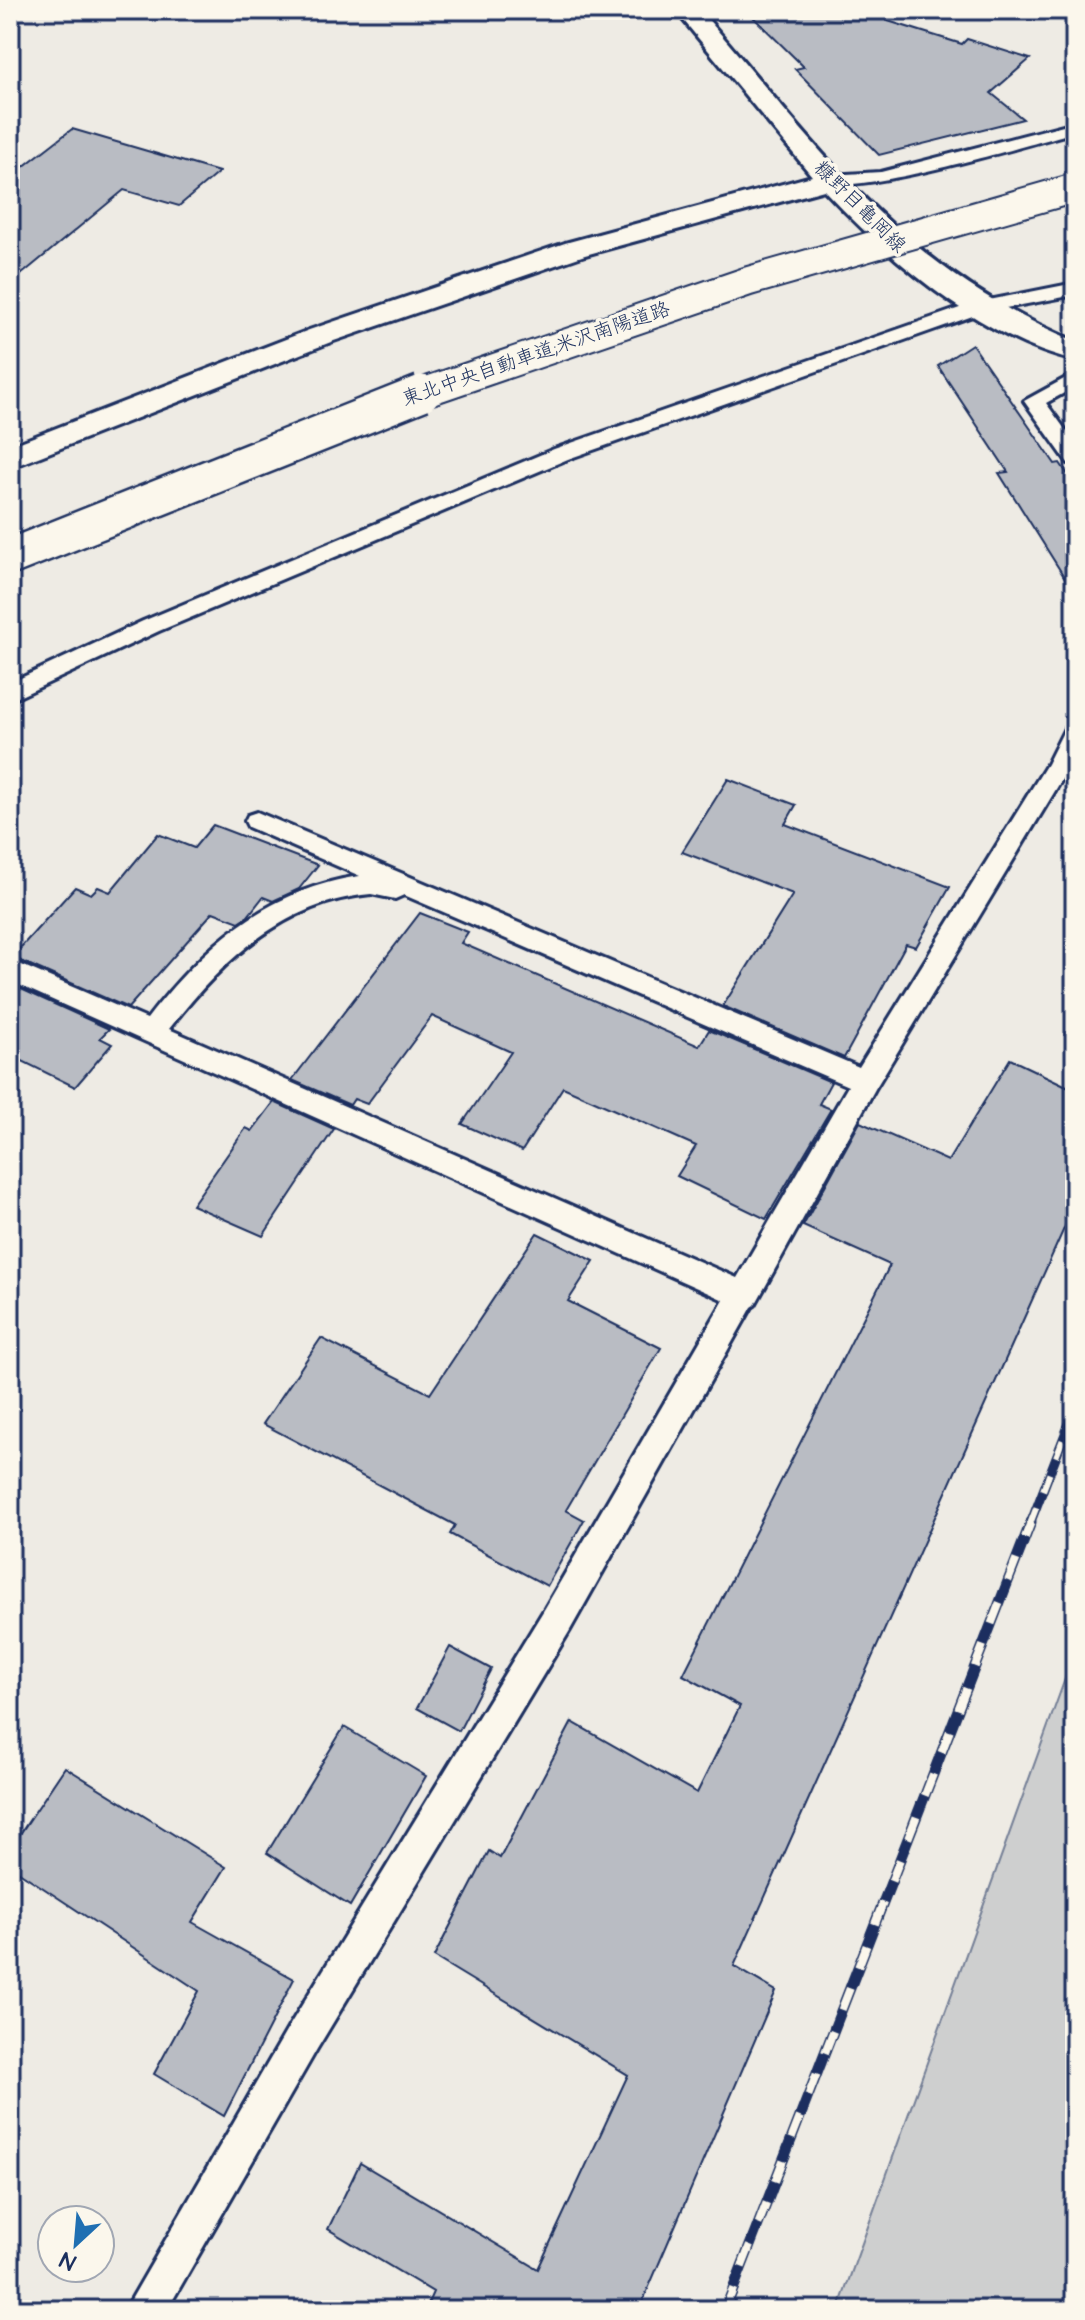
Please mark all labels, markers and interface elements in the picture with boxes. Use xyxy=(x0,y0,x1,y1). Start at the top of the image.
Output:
street label: 糠野目亀岡線 xyxy=(808,155,912,259)
street label: 東北中央自動車道;米沢南陽道路 xyxy=(398,295,674,413)
north arrow xyxy=(36,2204,116,2284)
text: N xyxy=(55,2244,81,2278)

